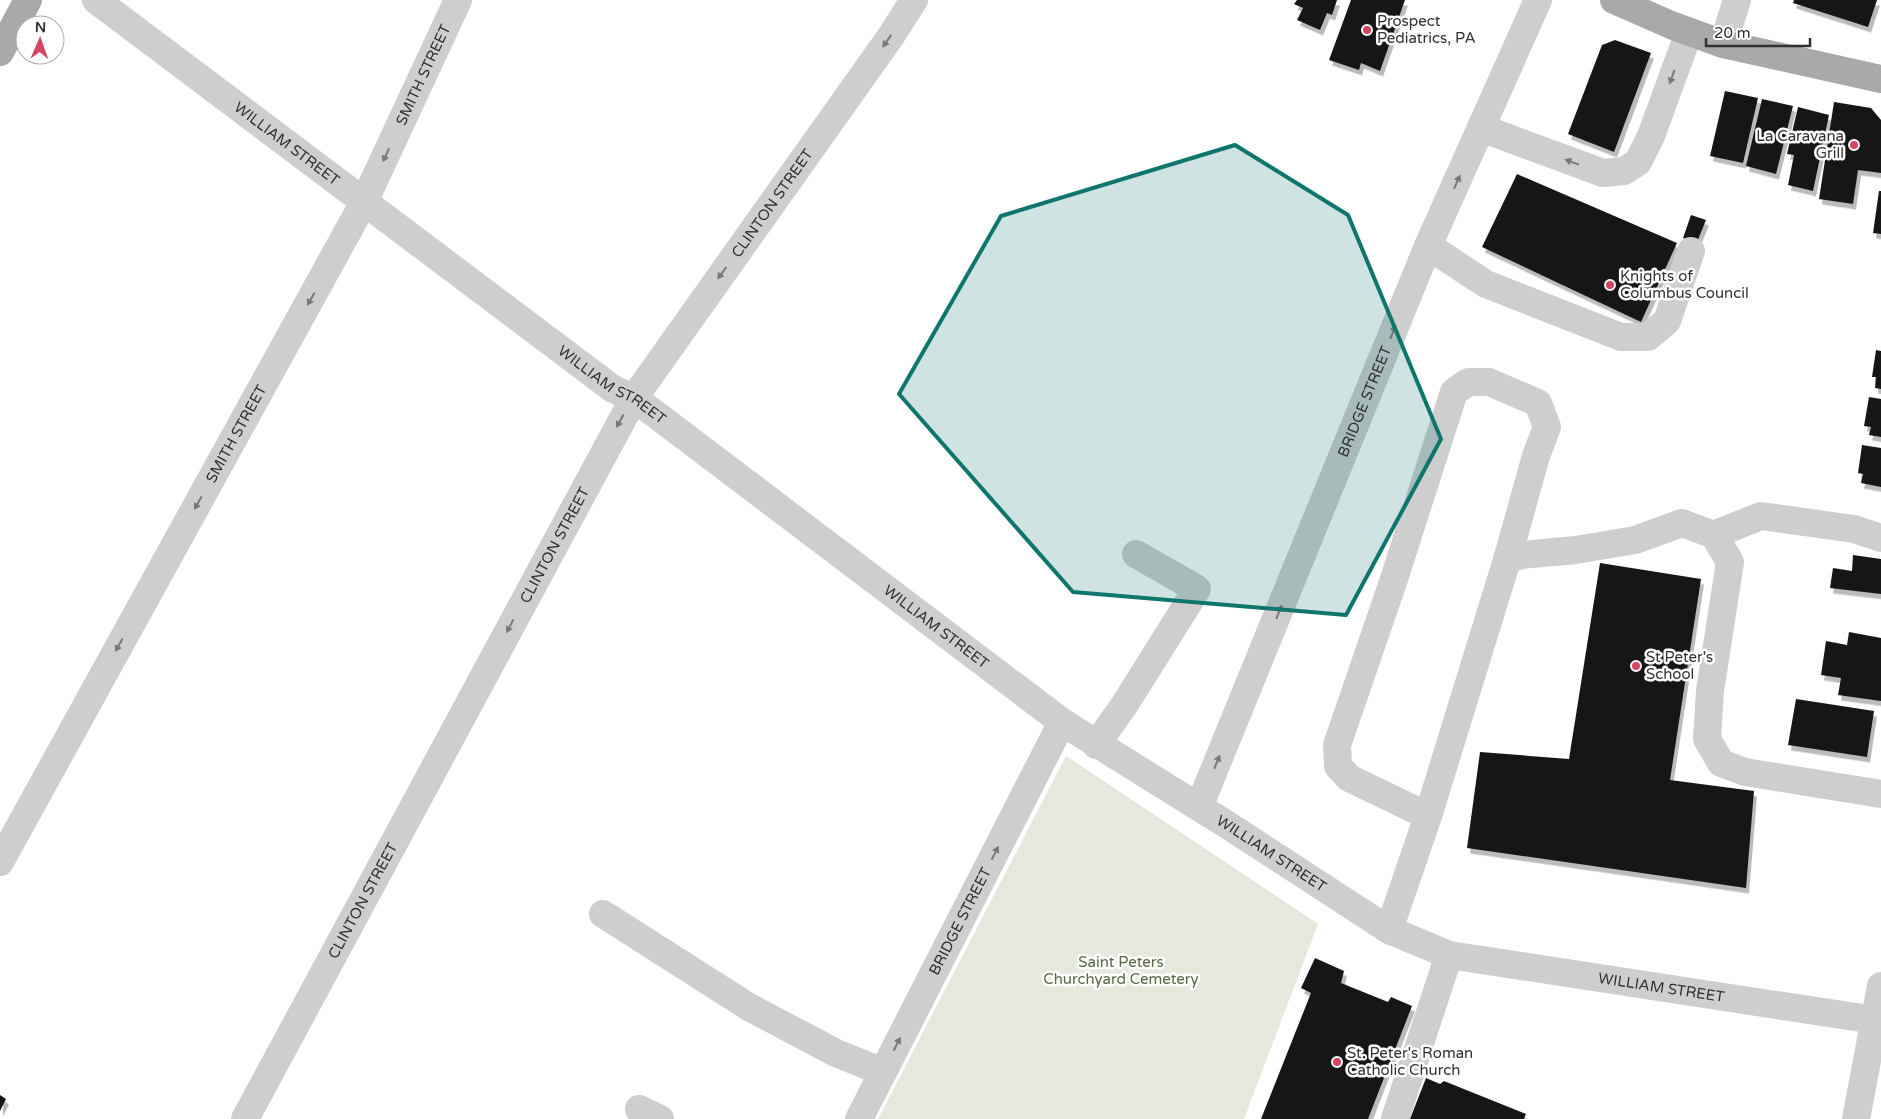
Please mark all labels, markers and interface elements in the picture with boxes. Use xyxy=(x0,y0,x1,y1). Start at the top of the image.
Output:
place label: Prospect Pediatrics, PA xyxy=(1377,12,1476,47)
north arrow xyxy=(15,15,65,65)
scale bar xyxy=(1706,15,1810,47)
text: N xyxy=(35,19,46,36)
street label: SMITH STREET xyxy=(392,22,454,128)
marker: Prospect Pediatrics, PA xyxy=(1361,24,1373,36)
text: 20 m xyxy=(1714,24,1751,42)
one-way arrow xyxy=(882,34,892,48)
one-way arrow xyxy=(1668,70,1675,85)
street label: WILLIAM STREET xyxy=(231,98,343,189)
place label: La Caravana Grill xyxy=(1756,127,1844,162)
marker: La Caravana Grill xyxy=(1848,139,1860,151)
street label: CLINTON STREET xyxy=(727,145,817,261)
one-way arrow xyxy=(382,148,390,162)
one-way arrow xyxy=(1564,158,1579,166)
one-way arrow xyxy=(1453,175,1461,189)
one-way arrow xyxy=(717,266,727,280)
place label: Knights of Columbus Council xyxy=(1620,267,1749,302)
marker: Knights of Columbus Council xyxy=(1604,279,1616,291)
one-way arrow xyxy=(306,293,315,306)
one-way arrow xyxy=(1390,325,1398,339)
street label: WILLIAM STREET xyxy=(554,342,670,428)
street label: BRIDGE STREET xyxy=(1334,343,1395,460)
street label: SMITH STREET xyxy=(202,382,270,486)
one-way arrow xyxy=(616,415,625,428)
street label: CLINTON STREET xyxy=(516,484,593,606)
one-way arrow xyxy=(194,495,202,510)
street label: WILLIAM STREET xyxy=(880,581,993,672)
one-way arrow xyxy=(1275,604,1283,619)
one-way arrow xyxy=(506,618,514,633)
one-way arrow xyxy=(115,638,124,652)
place label: St Peter's School xyxy=(1646,648,1713,683)
marker: St Peter's School xyxy=(1630,660,1642,672)
one-way arrow xyxy=(1213,754,1221,769)
street label: WILLIAM STREET xyxy=(1213,811,1330,896)
street label: CLINTON STREET xyxy=(324,840,401,962)
one-way arrow xyxy=(991,846,999,860)
street label: BRIDGE STREET xyxy=(925,865,995,978)
park label: Saint Peters Churchyard Cemetery xyxy=(1043,953,1199,988)
street label: WILLIAM STREET xyxy=(1597,969,1726,1006)
one-way arrow xyxy=(893,1037,901,1052)
place label: St. Peter's Roman Catholic Church xyxy=(1347,1044,1473,1079)
marker: St. Peter's Roman Catholic Church xyxy=(1331,1056,1343,1068)

